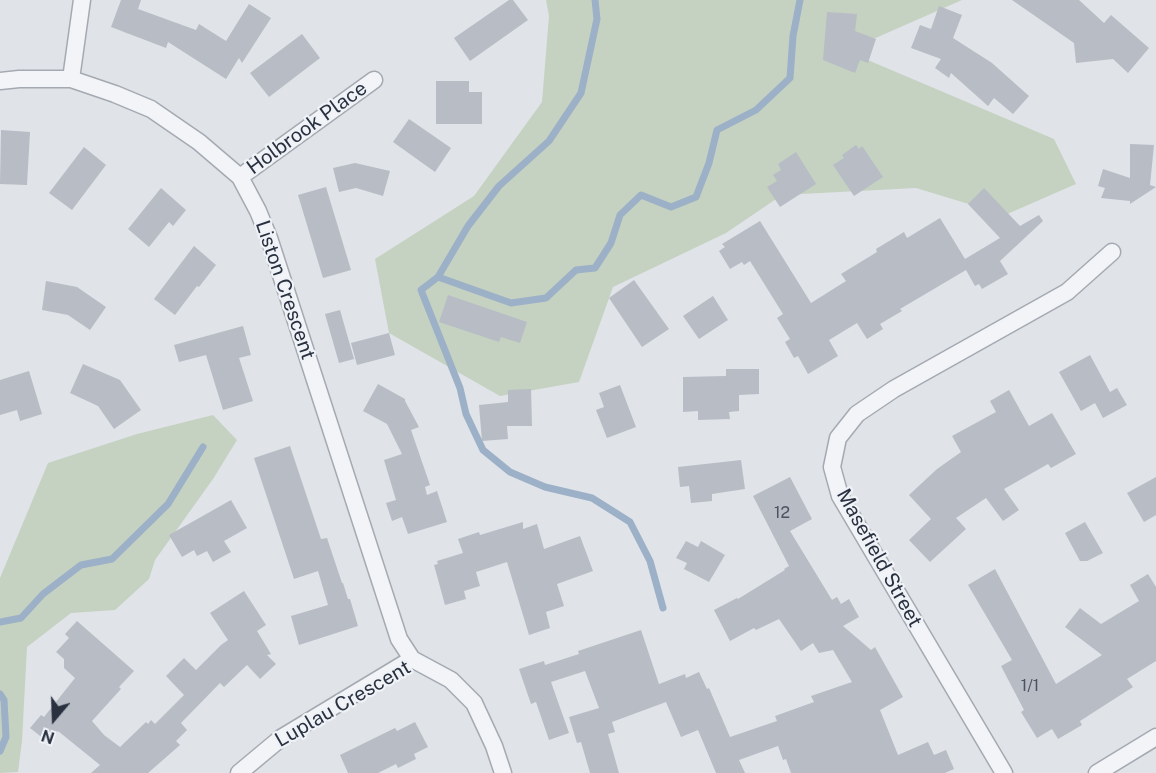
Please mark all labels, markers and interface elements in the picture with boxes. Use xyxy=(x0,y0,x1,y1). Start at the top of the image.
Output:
street label: Holbrook Place xyxy=(242,76,372,180)
street label: Liston Crescent xyxy=(250,217,320,363)
street label: Masefield Street xyxy=(831,485,927,631)
house number: 12 xyxy=(774,503,790,523)
street label: Luplau Crescent xyxy=(271,655,415,753)
house number: 1/1 xyxy=(1021,676,1039,696)
north arrow xyxy=(24,689,84,749)
text: N xyxy=(39,725,57,748)

